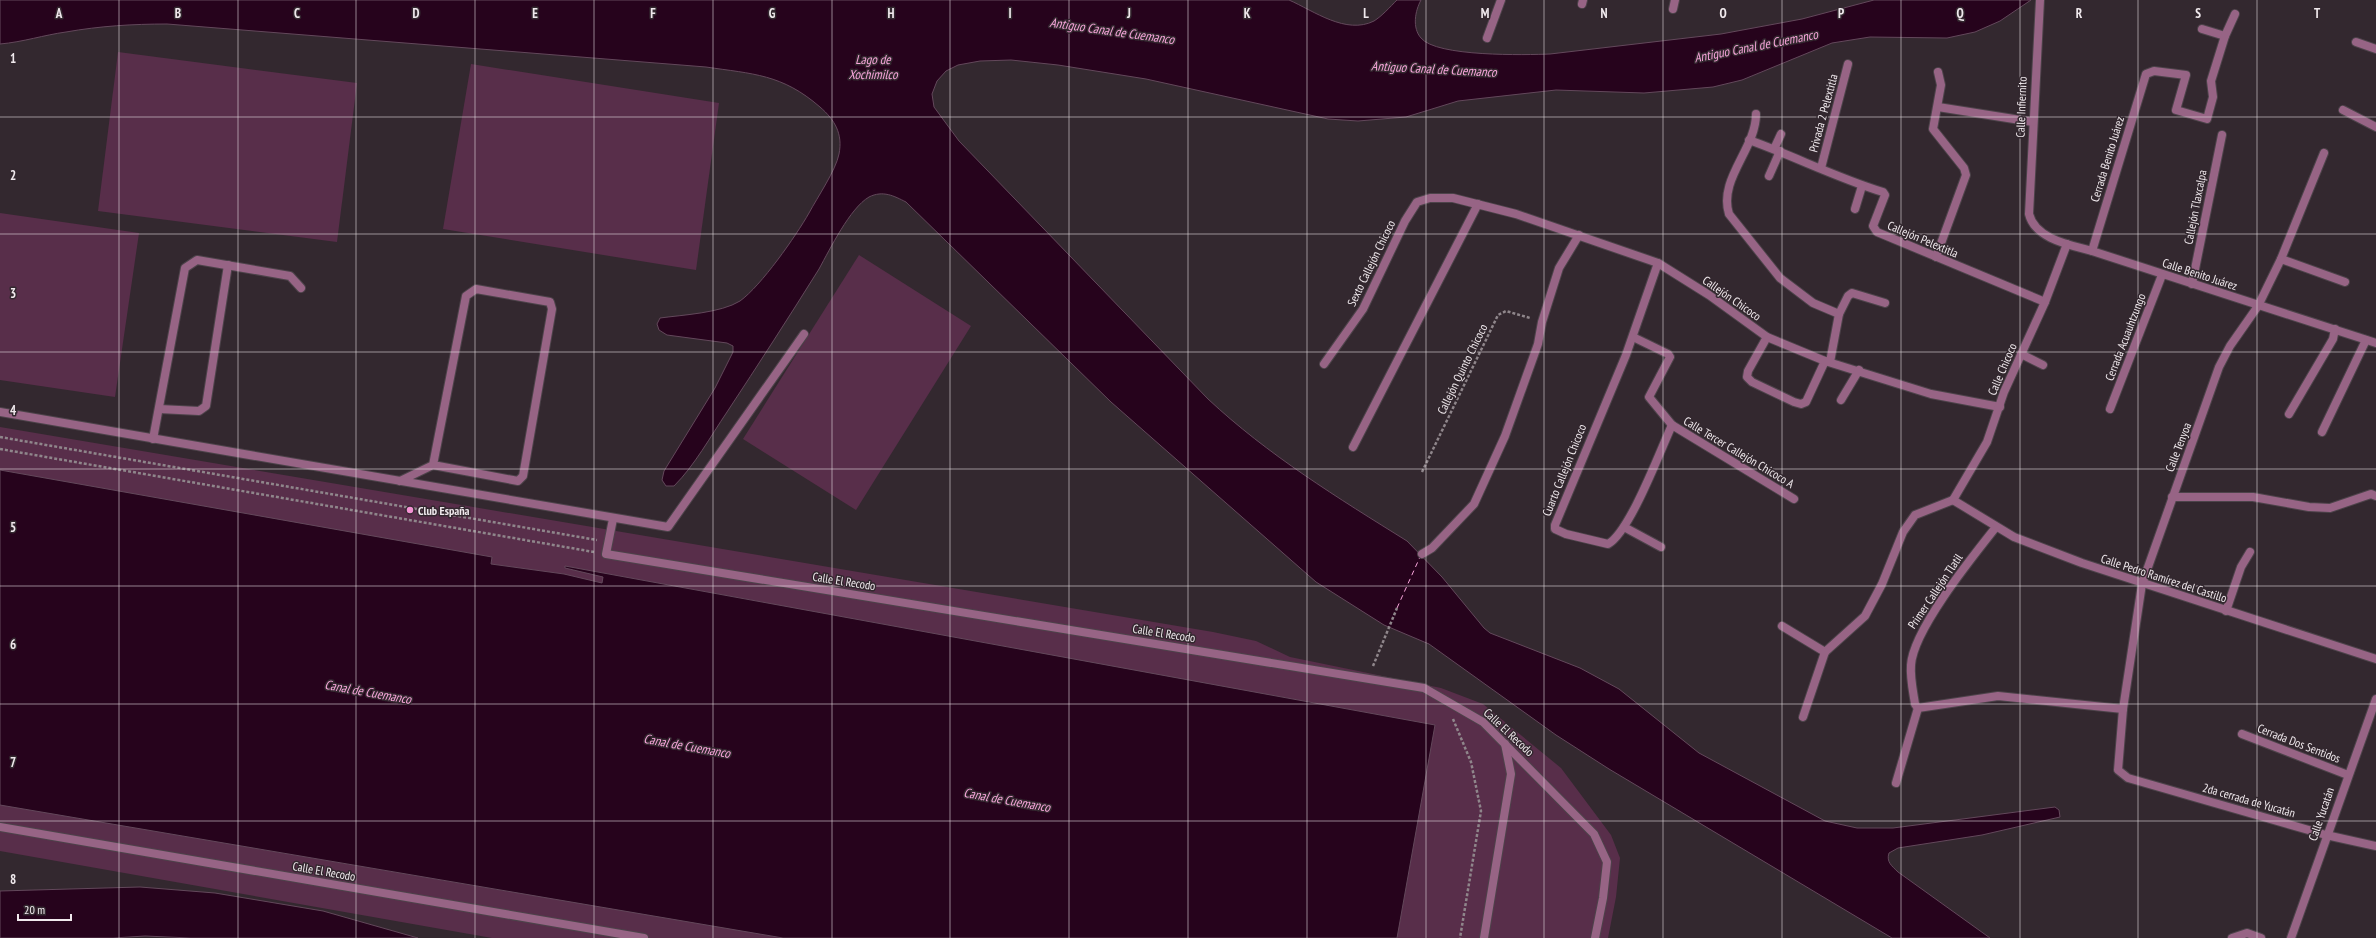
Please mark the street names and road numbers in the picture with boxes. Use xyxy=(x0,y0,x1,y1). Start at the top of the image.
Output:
street label: Privada 2 Pelextitla xyxy=(1805,72,1841,154)
street label: Calle Infiernito xyxy=(2012,76,2030,138)
street label: Cerrada Benito Juárez xyxy=(2087,114,2127,204)
street label: Callejón Tlaxcalpa xyxy=(2180,168,2210,246)
street label: Callejón Pelextitla xyxy=(1885,217,1961,261)
street label: Sexto Callejón Chicoco xyxy=(1344,218,1398,308)
street label: Calle Benito Juárez xyxy=(2161,255,2239,293)
street label: Callejón Chicoco xyxy=(1700,272,1764,324)
street label: Cerrada Acuauhtzungo xyxy=(2101,291,2149,383)
street label: Callejón Quinto Chicoco xyxy=(1434,321,1490,417)
street label: Calle Chicoco xyxy=(1984,341,2020,397)
street label: Calle Tercer Callejón Chicoco A xyxy=(1681,413,1797,491)
street label: Calle Tenyoa xyxy=(2162,420,2194,474)
street label: Cuarto Callejón Chicoco xyxy=(1539,422,1589,518)
street label: Primer Callejón Tlatil xyxy=(1904,550,1966,631)
street label: Calle Pedro Ramírez del Castillo xyxy=(2099,551,2229,605)
street label: Calle El Recodo xyxy=(811,569,877,593)
street label: Calle El Recodo xyxy=(1131,621,1197,645)
street label: Calle El Recodo xyxy=(1481,705,1537,759)
street label: Cerrada Dos Sentidos xyxy=(2255,720,2343,766)
street label: 2da cerrada de Yucatán xyxy=(2201,780,2297,820)
street label: Calle Yucatán xyxy=(2305,785,2337,843)
street label: Calle El Recodo xyxy=(291,858,357,884)

